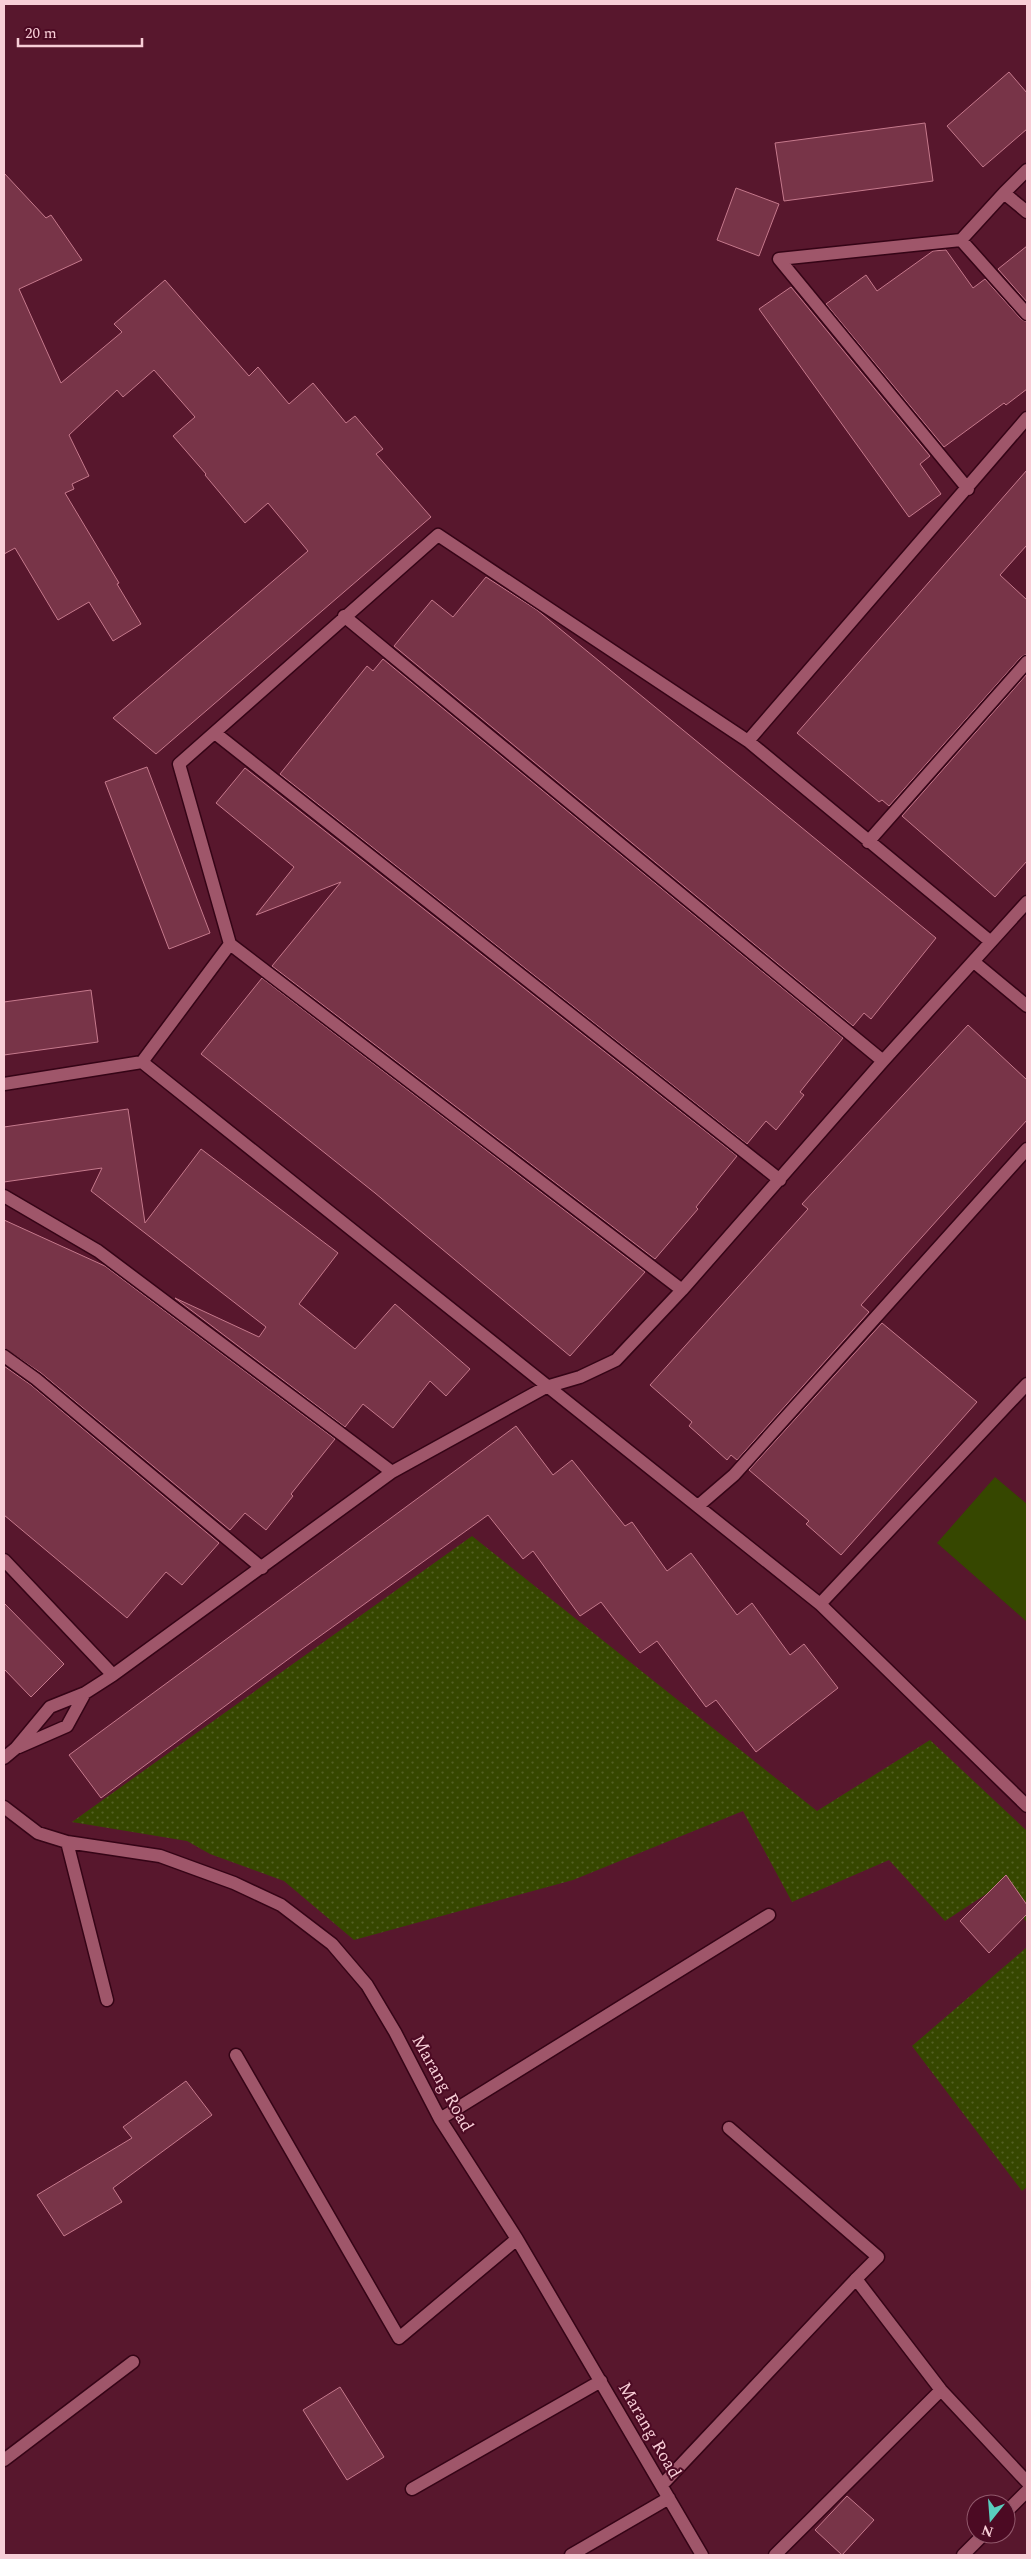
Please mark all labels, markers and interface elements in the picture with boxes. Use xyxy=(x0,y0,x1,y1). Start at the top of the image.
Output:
scale bar xyxy=(18,15,141,47)
text: 20 m xyxy=(25,22,57,45)
street label: Marang Road xyxy=(405,2030,480,2137)
street label: Marang Road xyxy=(611,2377,688,2484)
north arrow xyxy=(966,2494,1016,2544)
text: N xyxy=(979,2519,996,2543)

